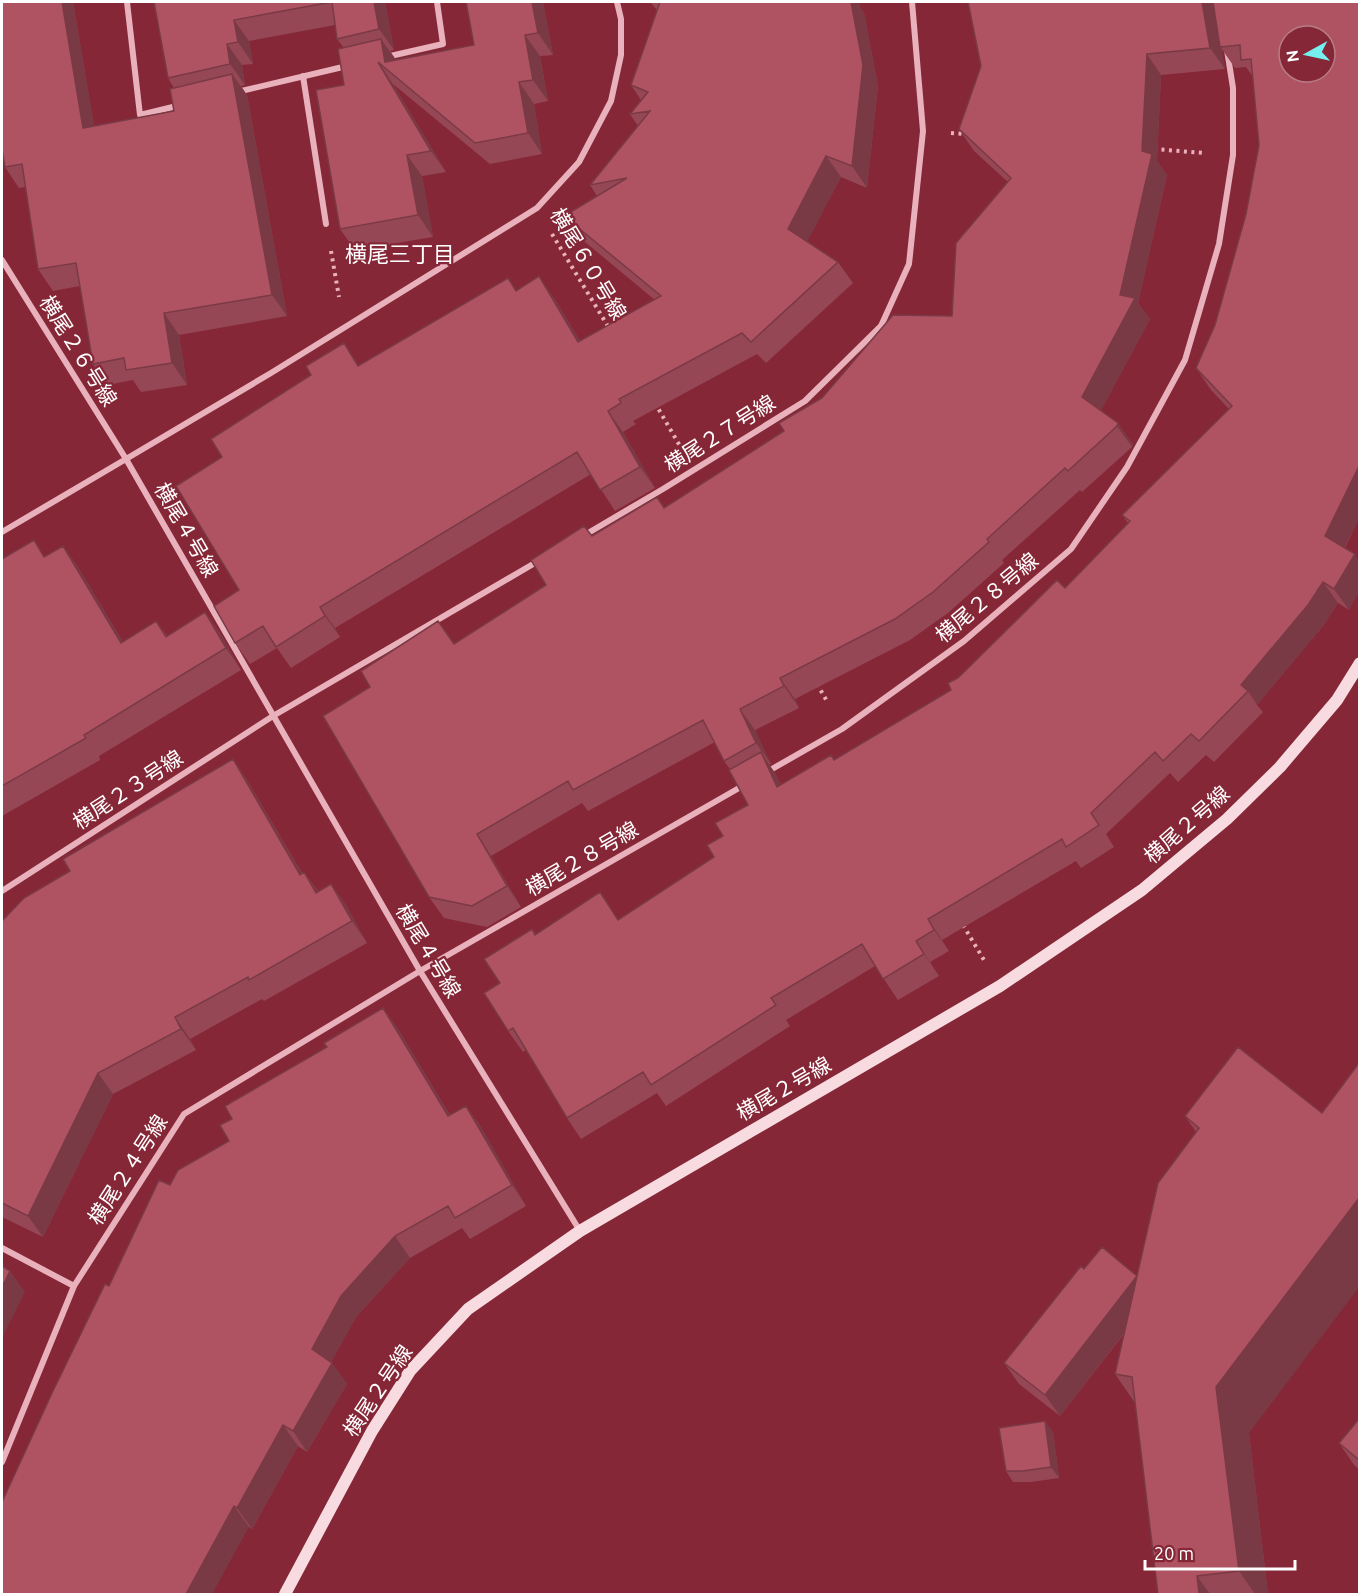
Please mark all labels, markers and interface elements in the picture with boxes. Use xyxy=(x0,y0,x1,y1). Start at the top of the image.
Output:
north arrow xyxy=(1277,24,1337,84)
text: N xyxy=(1282,49,1302,63)
street label: 横尾６０号線 xyxy=(546,203,632,324)
district label: 横尾三丁目 xyxy=(345,241,455,266)
street label: 横尾２６号線 xyxy=(35,291,122,410)
street label: 横尾２７号線 xyxy=(660,390,779,477)
street label: 横尾４号線 xyxy=(150,478,224,581)
street label: 横尾２８号線 xyxy=(930,548,1042,647)
street label: 横尾２３号線 xyxy=(68,745,187,834)
street label: 横尾２号線 xyxy=(1139,781,1234,868)
street label: 横尾２８号線 xyxy=(521,816,642,900)
street label: 横尾４号線 xyxy=(392,899,466,1002)
street label: 横尾２号線 xyxy=(732,1051,835,1125)
street label: 横尾２４号線 xyxy=(83,1110,172,1229)
street label: 横尾２号線 xyxy=(338,1340,416,1441)
scale bar xyxy=(1145,1533,1295,1571)
text: 20 m xyxy=(1154,1543,1194,1563)

